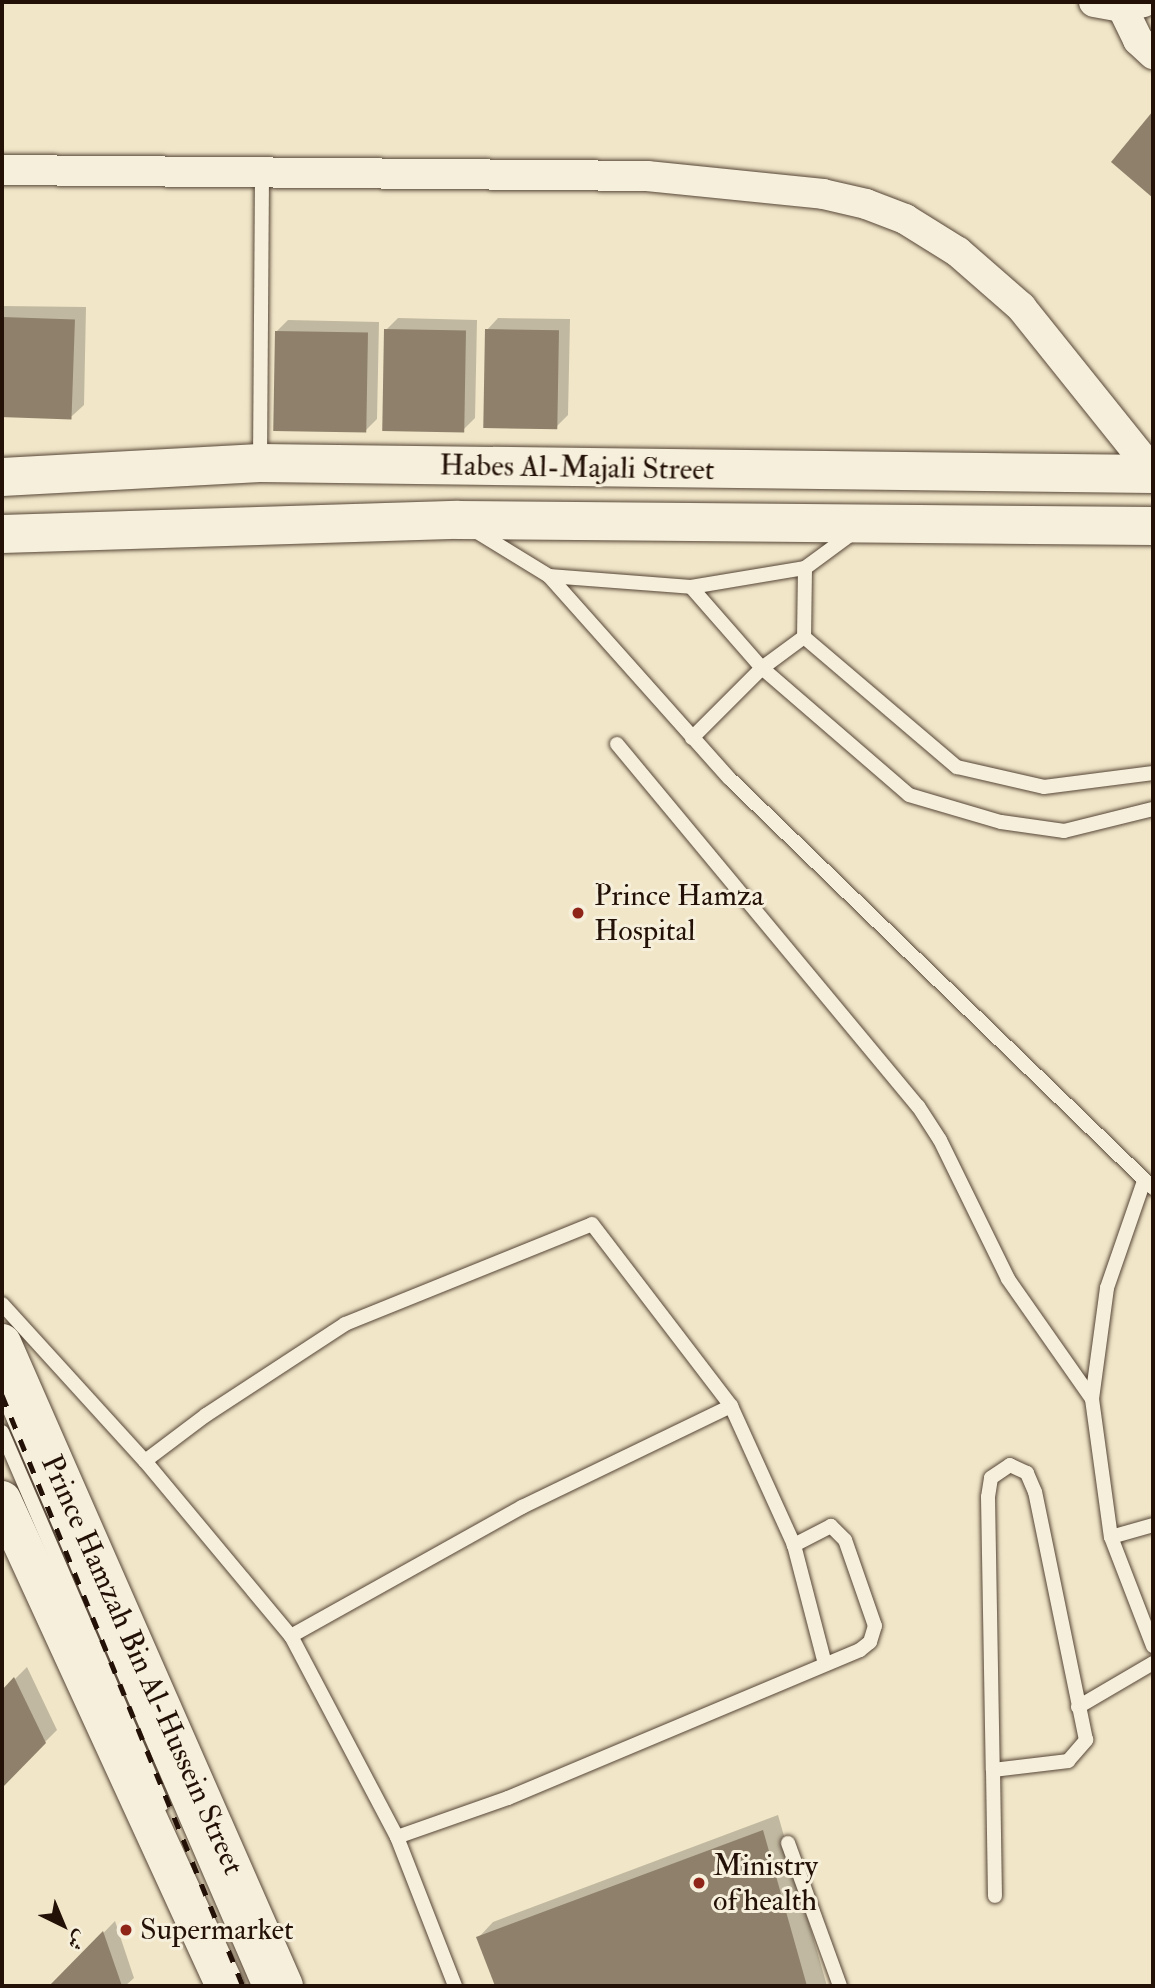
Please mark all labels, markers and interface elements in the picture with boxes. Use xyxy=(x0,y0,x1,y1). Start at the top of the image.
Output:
street label: Habes Al-Majali Street xyxy=(439,448,715,488)
place label: Prince Hamza Hospital xyxy=(594,878,764,948)
marker: Prince Hamza Hospital xyxy=(568,903,588,923)
street label: Prince Hamzah Bin Al-Hussein Street xyxy=(33,1450,251,1880)
place label: Ministry of health xyxy=(713,1848,818,1918)
marker: Ministry of health xyxy=(691,1875,707,1891)
north arrow xyxy=(28,1890,98,1960)
place label: Supermarket xyxy=(140,1912,294,1948)
marker: Supermarket xyxy=(118,1922,134,1938)
text: ش xyxy=(62,1925,92,1956)

